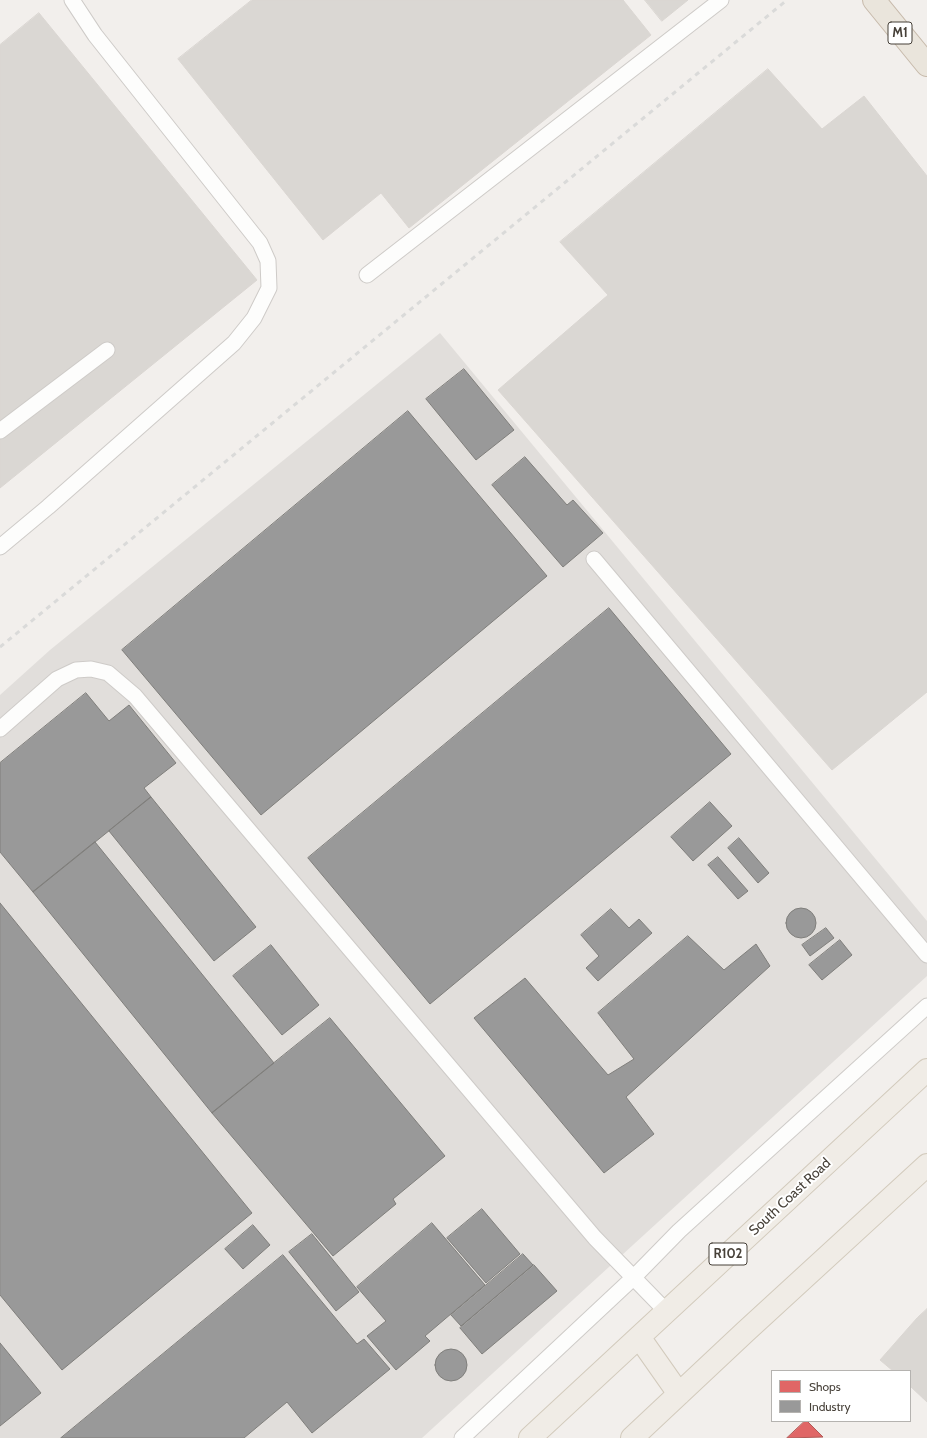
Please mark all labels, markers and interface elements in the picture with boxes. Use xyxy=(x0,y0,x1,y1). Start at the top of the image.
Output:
road number: M1 xyxy=(888,22,912,44)
street label: South Coast Road xyxy=(746,1155,834,1239)
road number: R102 xyxy=(709,1243,747,1265)
legend xyxy=(771,1370,911,1422)
text: Shops xyxy=(809,1379,841,1394)
text: Industry xyxy=(809,1399,850,1414)

